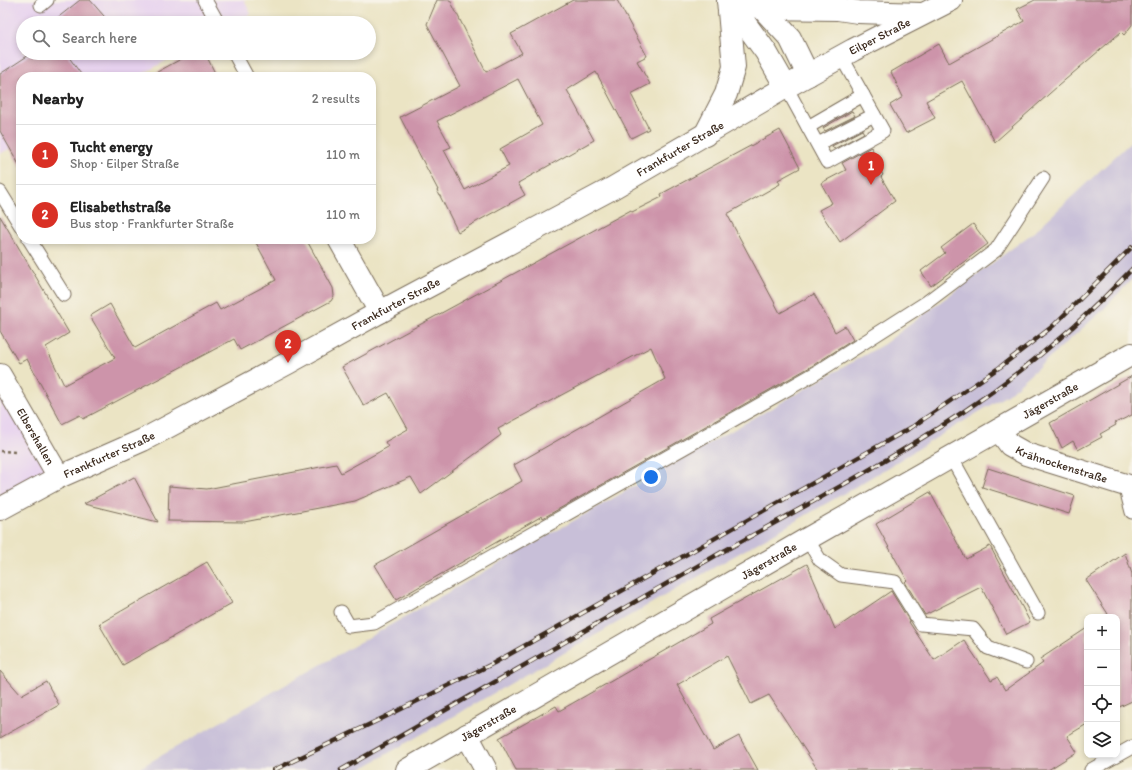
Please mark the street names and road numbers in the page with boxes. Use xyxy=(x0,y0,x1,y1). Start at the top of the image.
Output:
street label: Eilper Straße xyxy=(846,15,913,58)
street label: Frankfurter Straße xyxy=(634,118,726,180)
street label: Frankfurter Straße xyxy=(349,274,443,333)
street label: Jägerstraße xyxy=(1020,379,1081,422)
street label: Elbershallen xyxy=(14,406,58,468)
street label: Frankfurter Straße xyxy=(61,428,157,481)
street label: Krähnockenstraße xyxy=(1013,443,1109,486)
street label: Jägerstraße xyxy=(739,539,799,582)
street label: Jägerstraße xyxy=(458,701,519,745)

